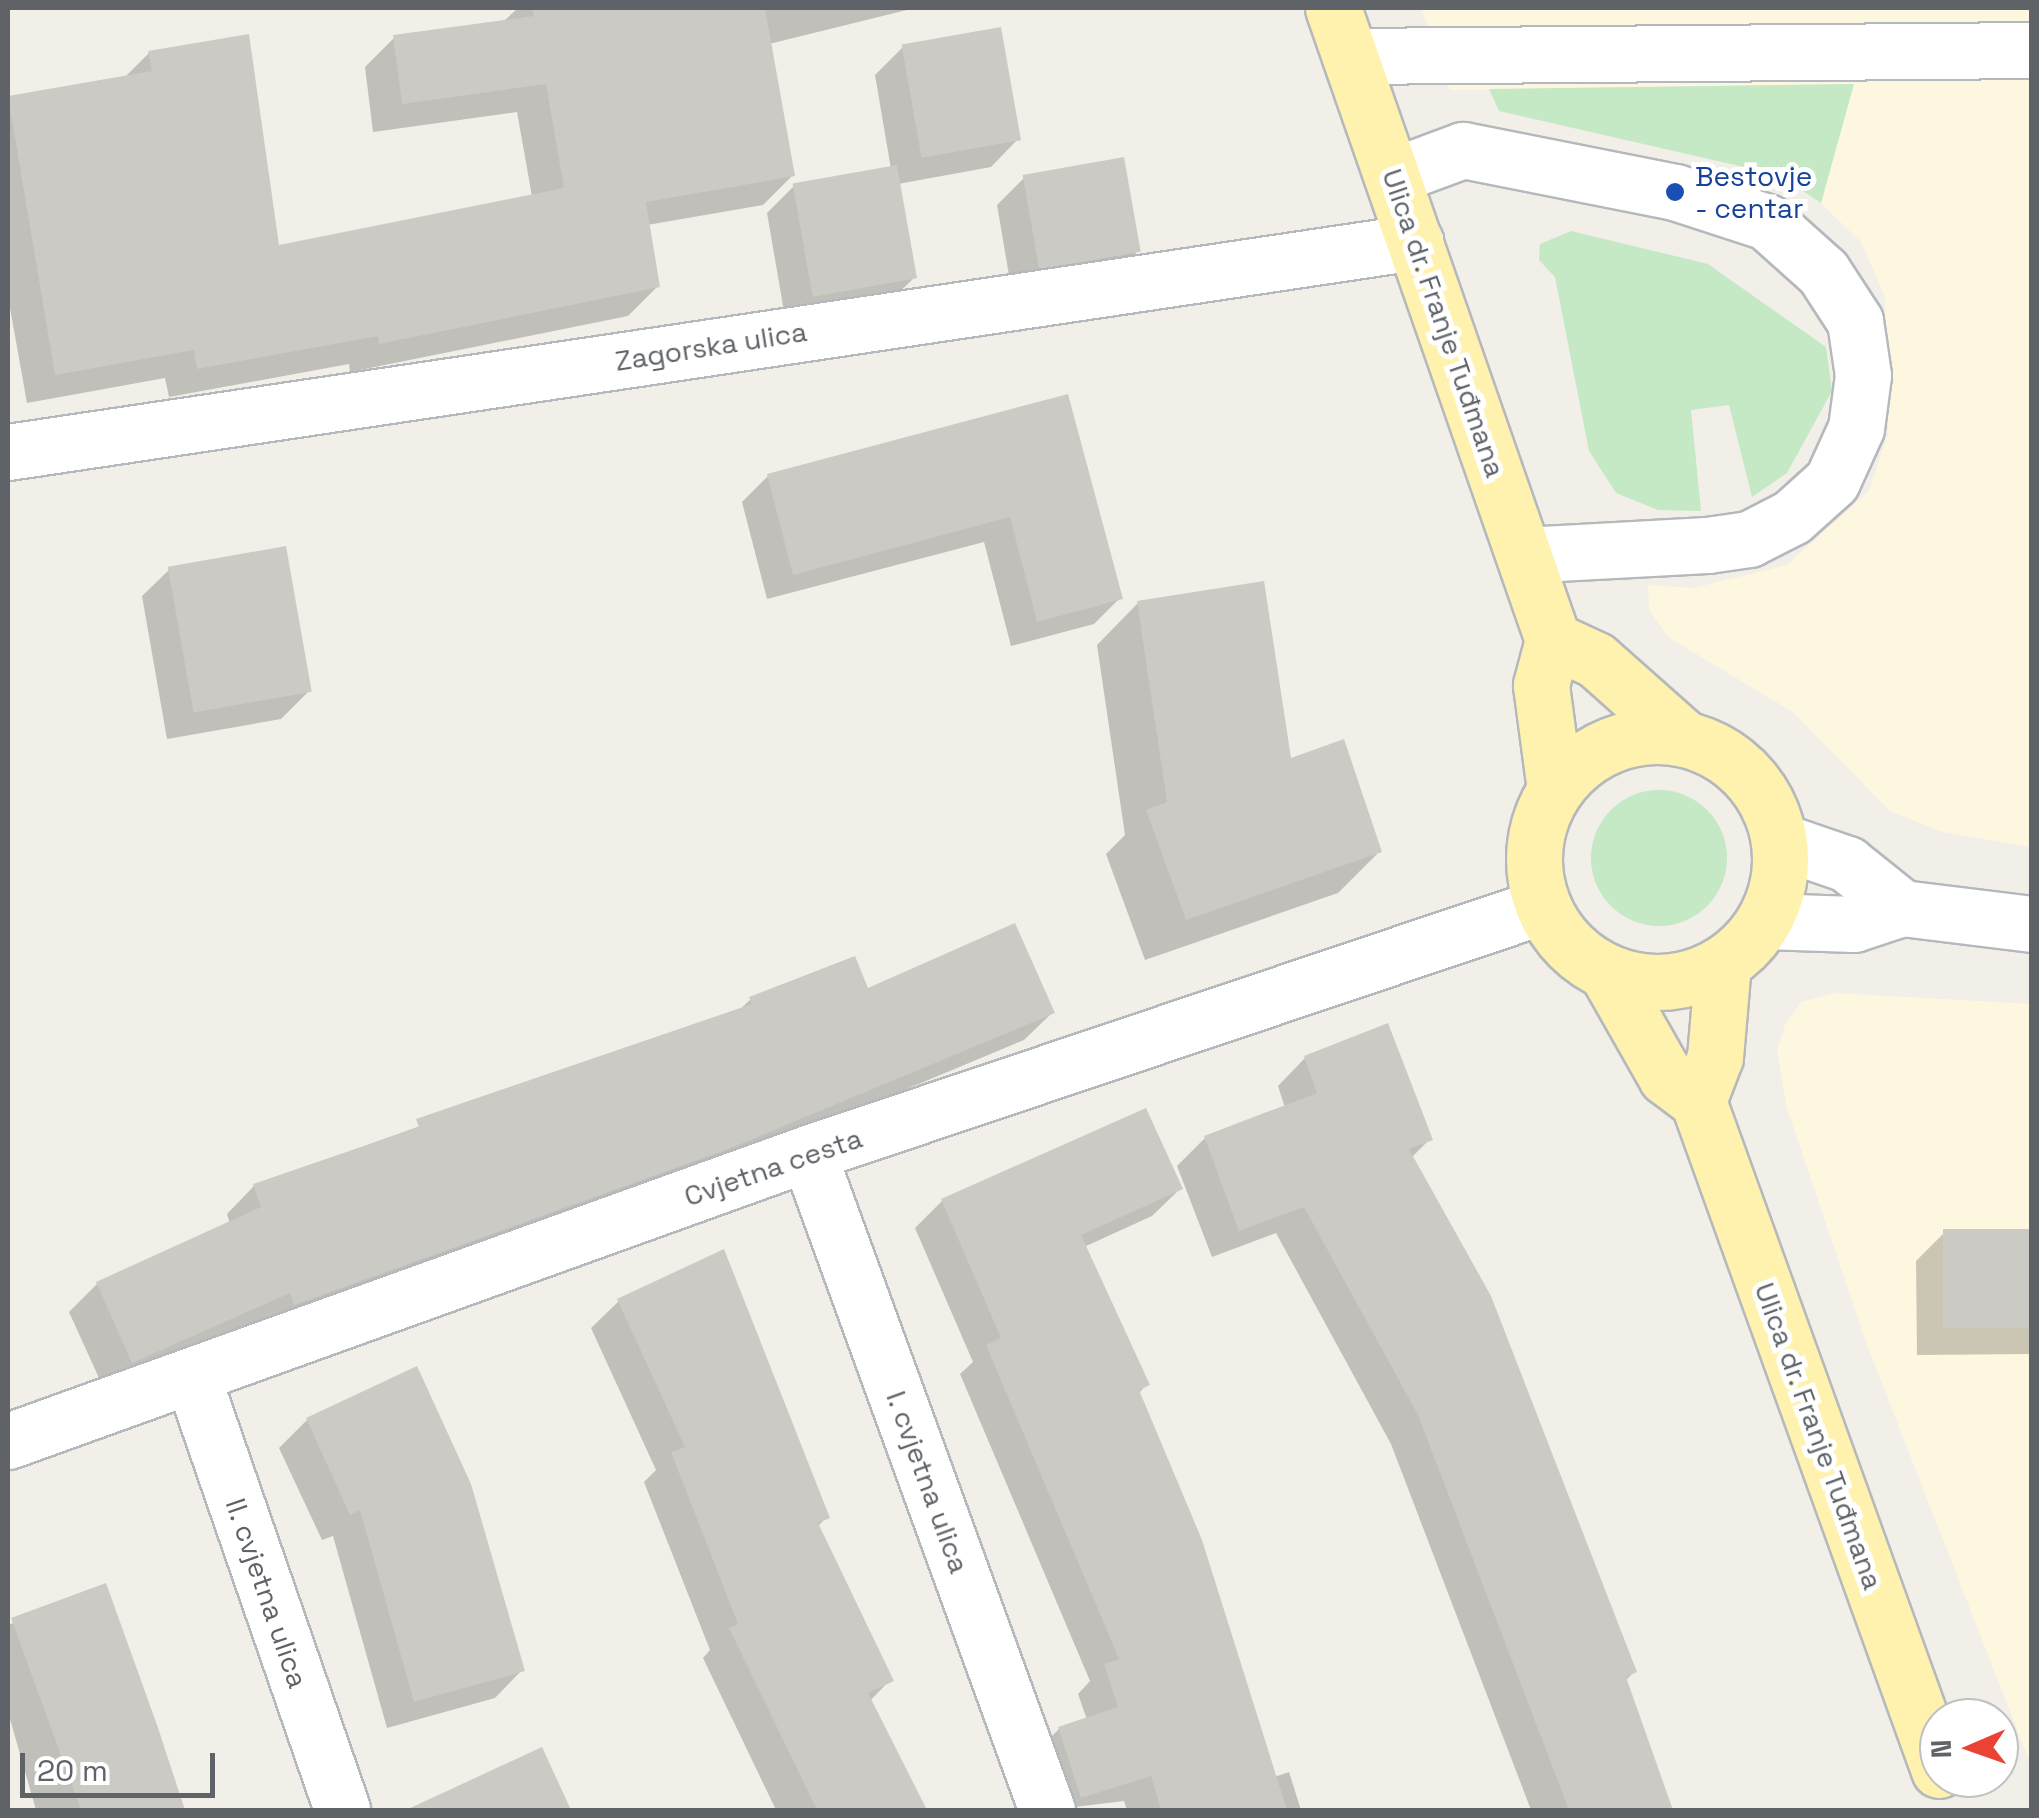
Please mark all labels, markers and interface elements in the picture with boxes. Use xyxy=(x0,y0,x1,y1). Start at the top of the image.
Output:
place label: Bestovje - centar xyxy=(1695,159,1812,225)
street label: Ulica dr. Franje Tuđmana xyxy=(1375,164,1513,482)
marker: Bestovje - centar xyxy=(1664,181,1686,203)
street label: Zagorska ulica xyxy=(613,314,809,378)
street label: Cvjetna cesta xyxy=(680,1121,866,1213)
street label: Ulica dr. Franje Tuđmana xyxy=(1748,1277,1890,1595)
street label: I. cvjetna ulica xyxy=(879,1386,977,1578)
street label: II. cvjetna ulica xyxy=(219,1493,315,1693)
north arrow xyxy=(1919,1698,2019,1798)
scale bar xyxy=(25,1733,220,1795)
text: N xyxy=(1923,1739,1959,1759)
text: 20 m xyxy=(37,1751,108,1790)

